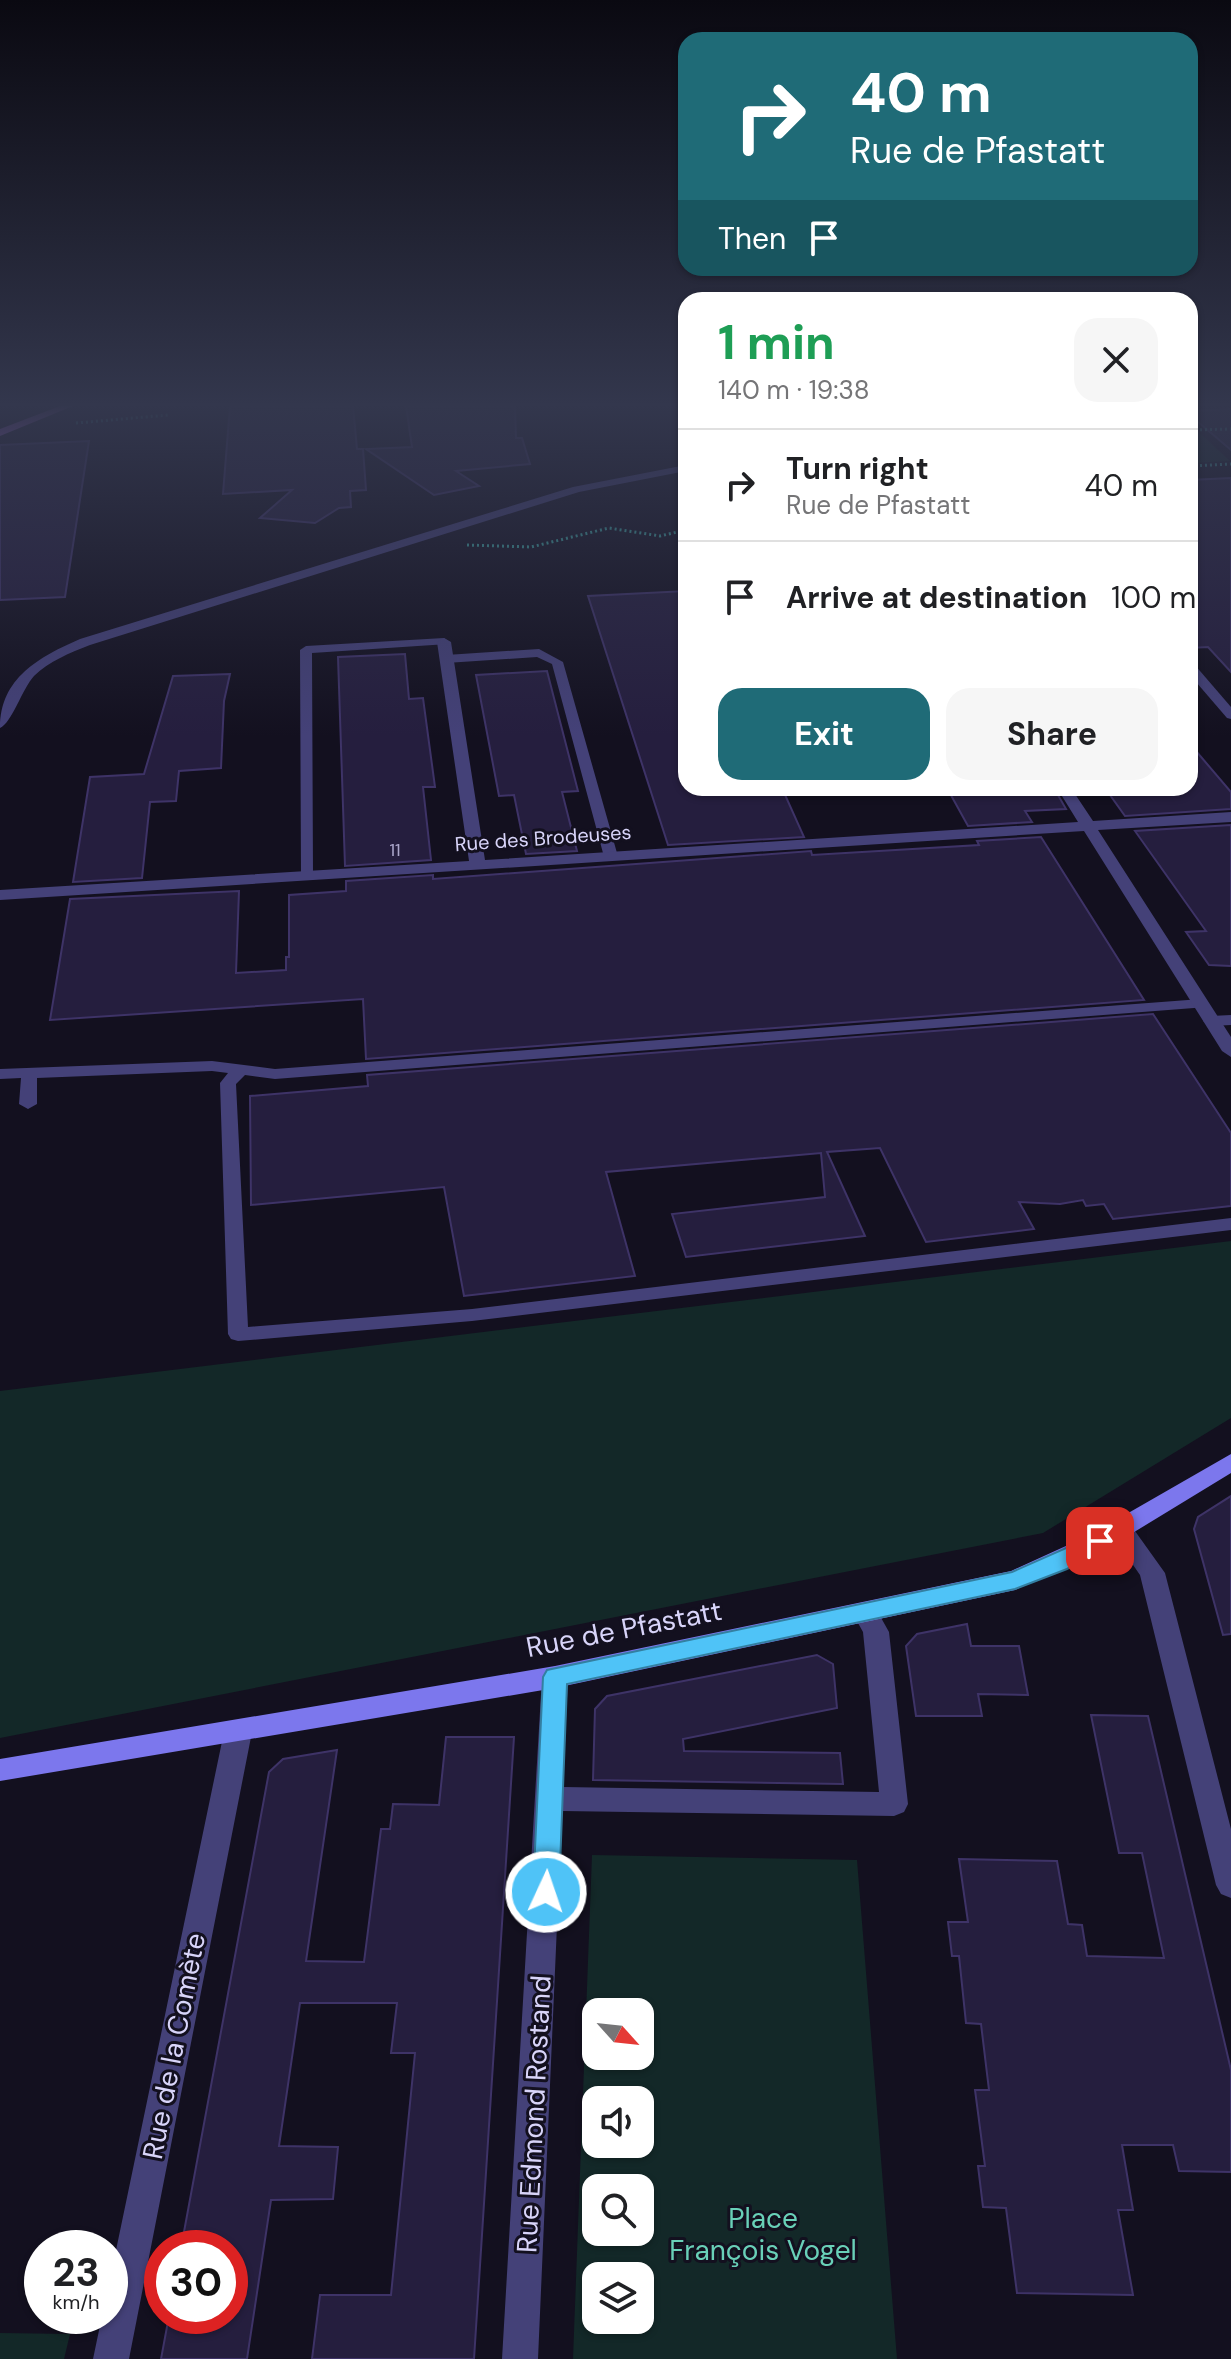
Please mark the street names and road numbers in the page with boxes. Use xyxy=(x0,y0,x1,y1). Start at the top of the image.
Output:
street label: Rue des Brodeuses xyxy=(454,819,632,857)
street label: Rue de Pfastatt xyxy=(523,1592,725,1666)
street label: Rue de la Comète xyxy=(134,1930,214,2162)
street label: Rue Edmond Rostand xyxy=(508,1974,560,2254)

